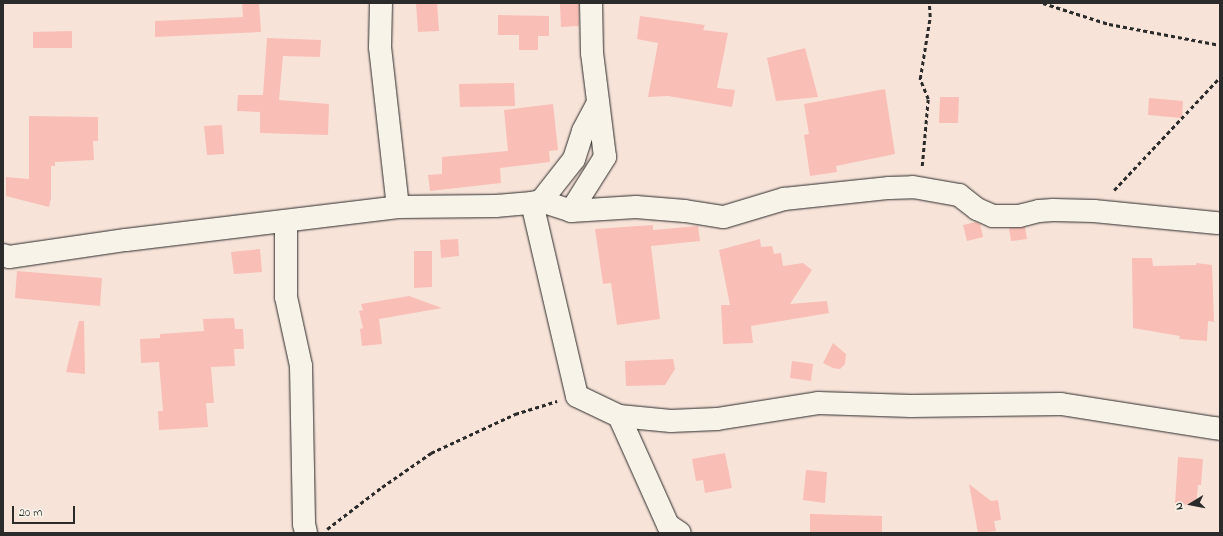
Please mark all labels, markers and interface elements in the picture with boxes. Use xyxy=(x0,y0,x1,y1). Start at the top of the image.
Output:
north arrow xyxy=(1171,484,1211,524)
scale bar xyxy=(14,498,77,524)
text: N xyxy=(1171,501,1188,511)
text: 20 m xyxy=(19,504,42,522)

